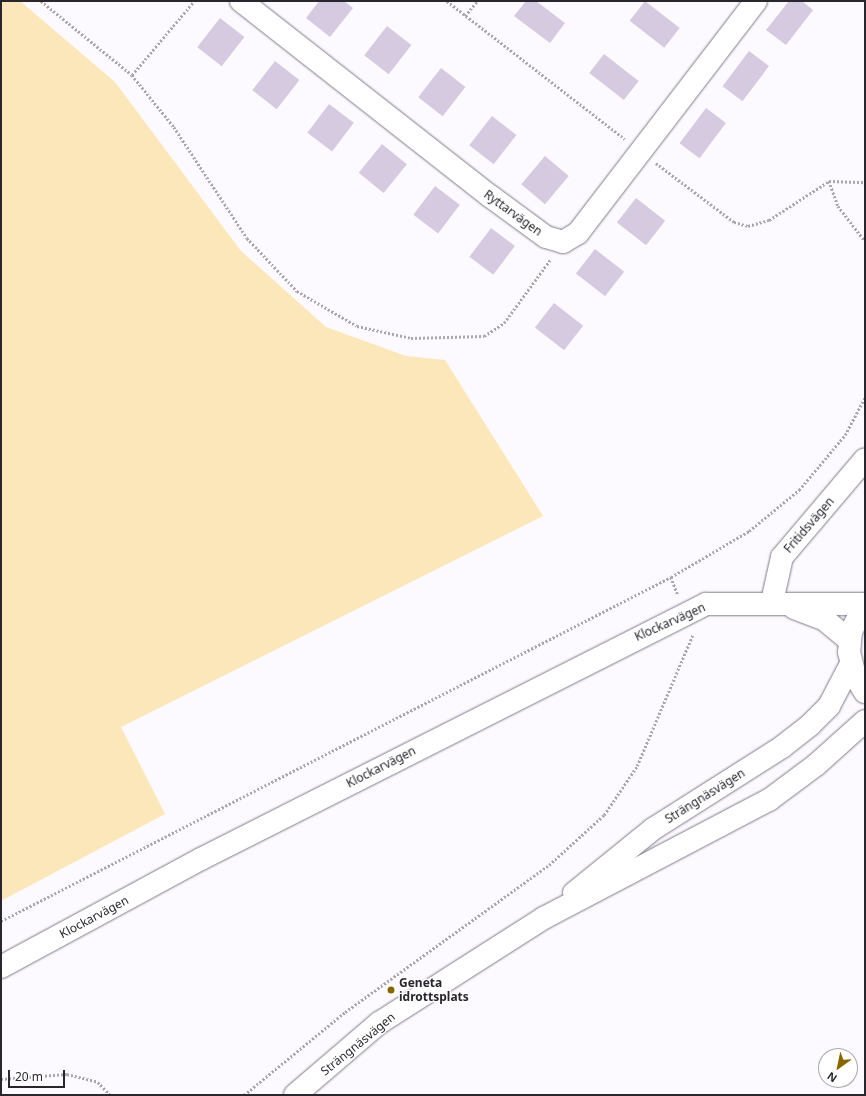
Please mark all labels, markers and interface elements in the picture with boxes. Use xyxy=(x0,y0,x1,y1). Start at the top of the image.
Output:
street label: Ryttarvägen xyxy=(481,187,545,239)
street label: Fritidsvägen xyxy=(781,494,837,556)
street label: Klockarvägen xyxy=(632,600,708,644)
street label: Klockarvägen xyxy=(344,743,418,791)
street label: Strängnäsvägen xyxy=(662,766,748,826)
street label: Klockarvägen xyxy=(57,893,131,941)
place label: Geneta idrottsplats xyxy=(399,976,469,1004)
marker: Geneta idrottsplats xyxy=(386,985,396,995)
street label: Strängnäsvägen xyxy=(318,1010,398,1078)
north arrow xyxy=(818,1048,858,1088)
scale bar xyxy=(10,1062,67,1088)
text: 20 m xyxy=(15,1068,43,1085)
text: N xyxy=(824,1069,840,1086)

